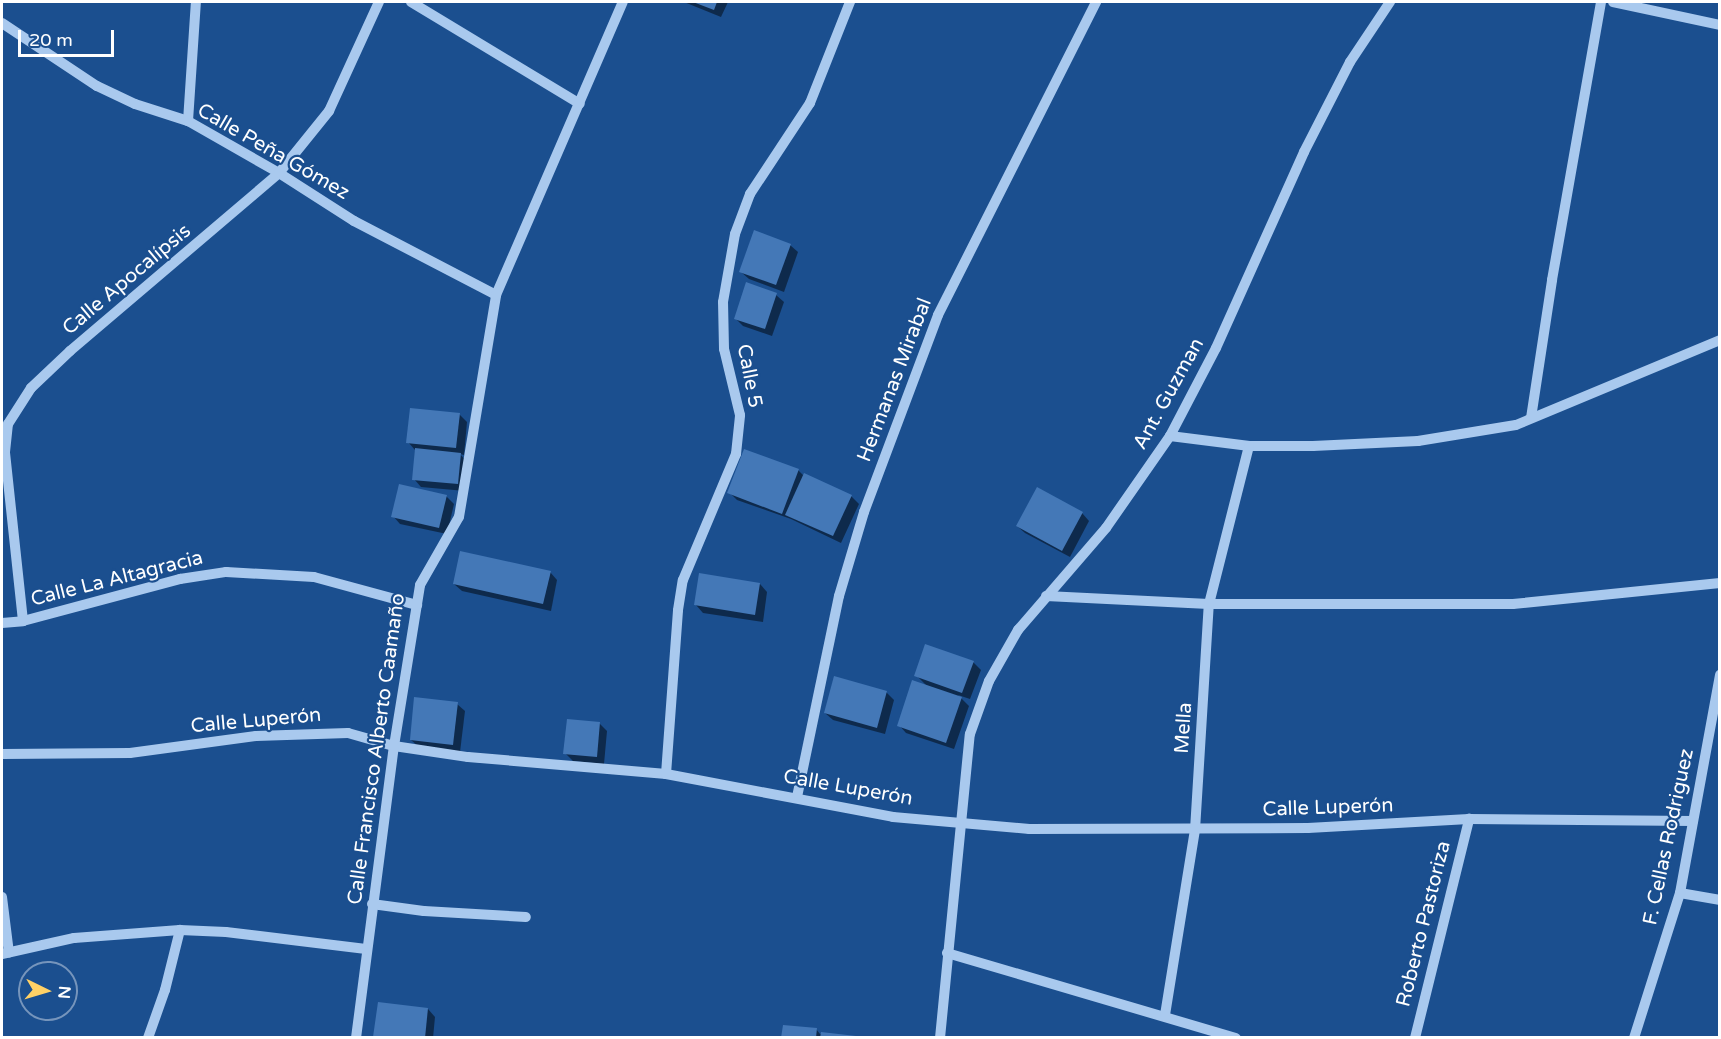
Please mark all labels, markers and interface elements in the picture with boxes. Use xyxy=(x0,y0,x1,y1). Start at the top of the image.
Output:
scale bar xyxy=(21,18,117,56)
text: 20 m xyxy=(29,29,73,51)
street label: Calle Peña Gómez xyxy=(193,99,353,205)
street label: Calle Apocalípsis xyxy=(58,219,196,341)
street label: Hermanas Mirabal xyxy=(853,295,937,465)
street label: Ant. Guzman xyxy=(1128,334,1210,454)
street label: Calle 5 xyxy=(731,342,767,410)
street label: Calle La Altagracia xyxy=(28,546,206,612)
street label: Calle Francisco Alberto Caamaño xyxy=(343,592,411,906)
street label: Mella xyxy=(1170,701,1198,755)
street label: Calle Luperón xyxy=(190,703,322,739)
street label: F. Cellas Rodriguez xyxy=(1639,747,1699,927)
street label: Calle Luperón xyxy=(781,765,915,811)
street label: Calle Luperón xyxy=(1262,794,1394,822)
street label: Roberto Pastoriza xyxy=(1392,839,1456,1009)
north arrow xyxy=(18,961,78,1021)
text: N xyxy=(53,985,74,1000)

